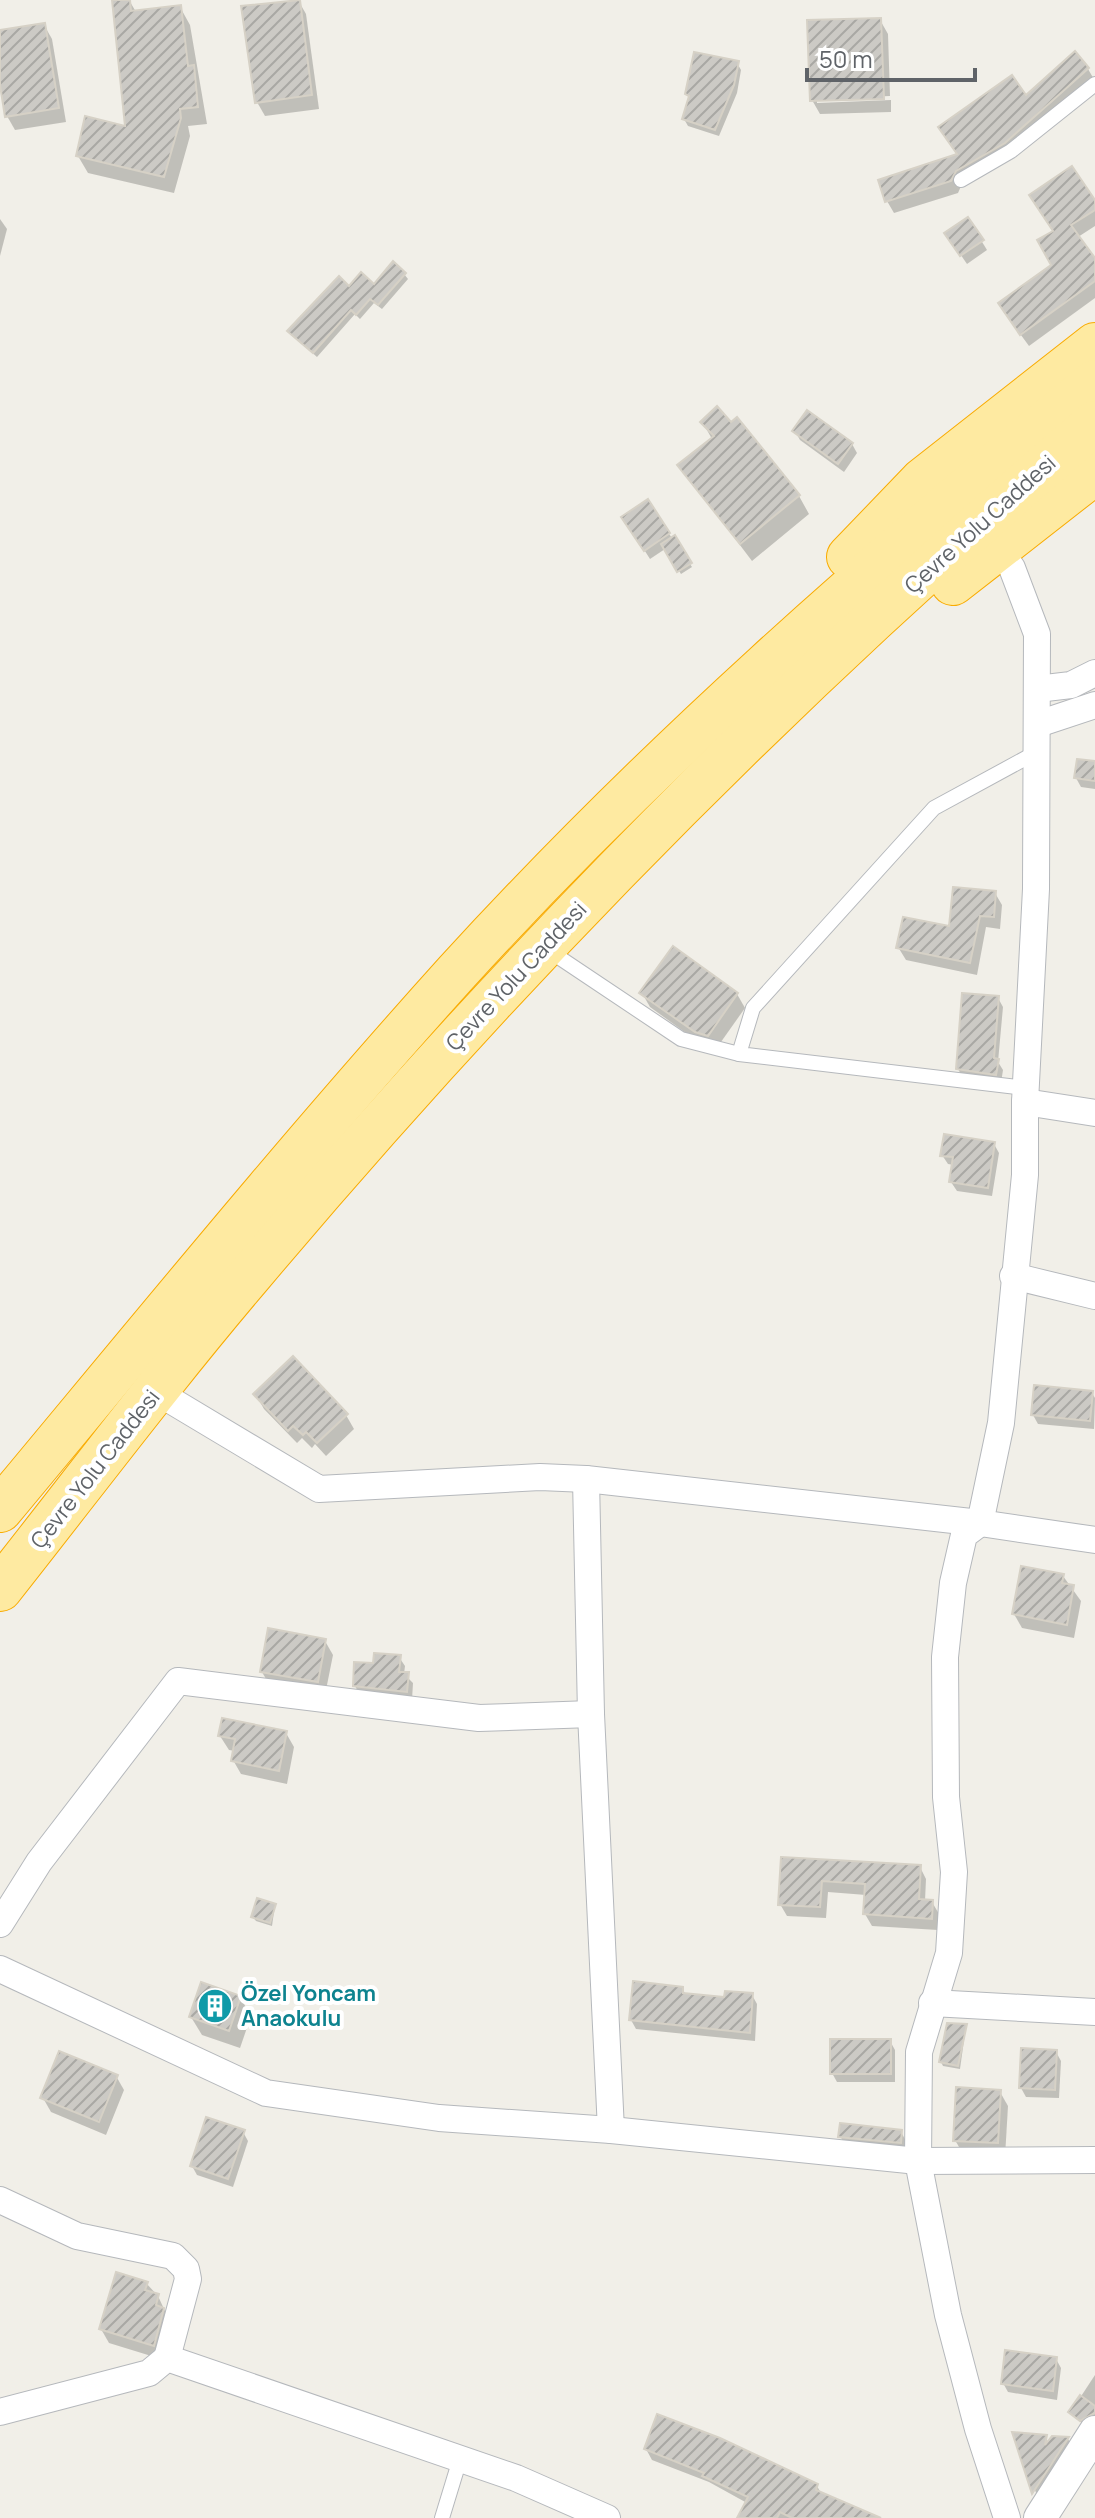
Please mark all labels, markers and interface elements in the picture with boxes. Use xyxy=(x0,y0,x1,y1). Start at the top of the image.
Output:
scale bar xyxy=(807,32,975,82)
text: 50 m xyxy=(819,42,873,75)
street label: Çevre Yolu Caddesi xyxy=(898,448,1062,600)
street label: Çevre Yolu Caddesi xyxy=(439,895,593,1057)
street label: Çevre Yolu Caddesi xyxy=(23,1383,167,1555)
place label: Özel Yoncam Anaokulu xyxy=(241,1978,376,2033)
building icon: Özel Yoncam Anaokulu xyxy=(196,1987,234,2025)

